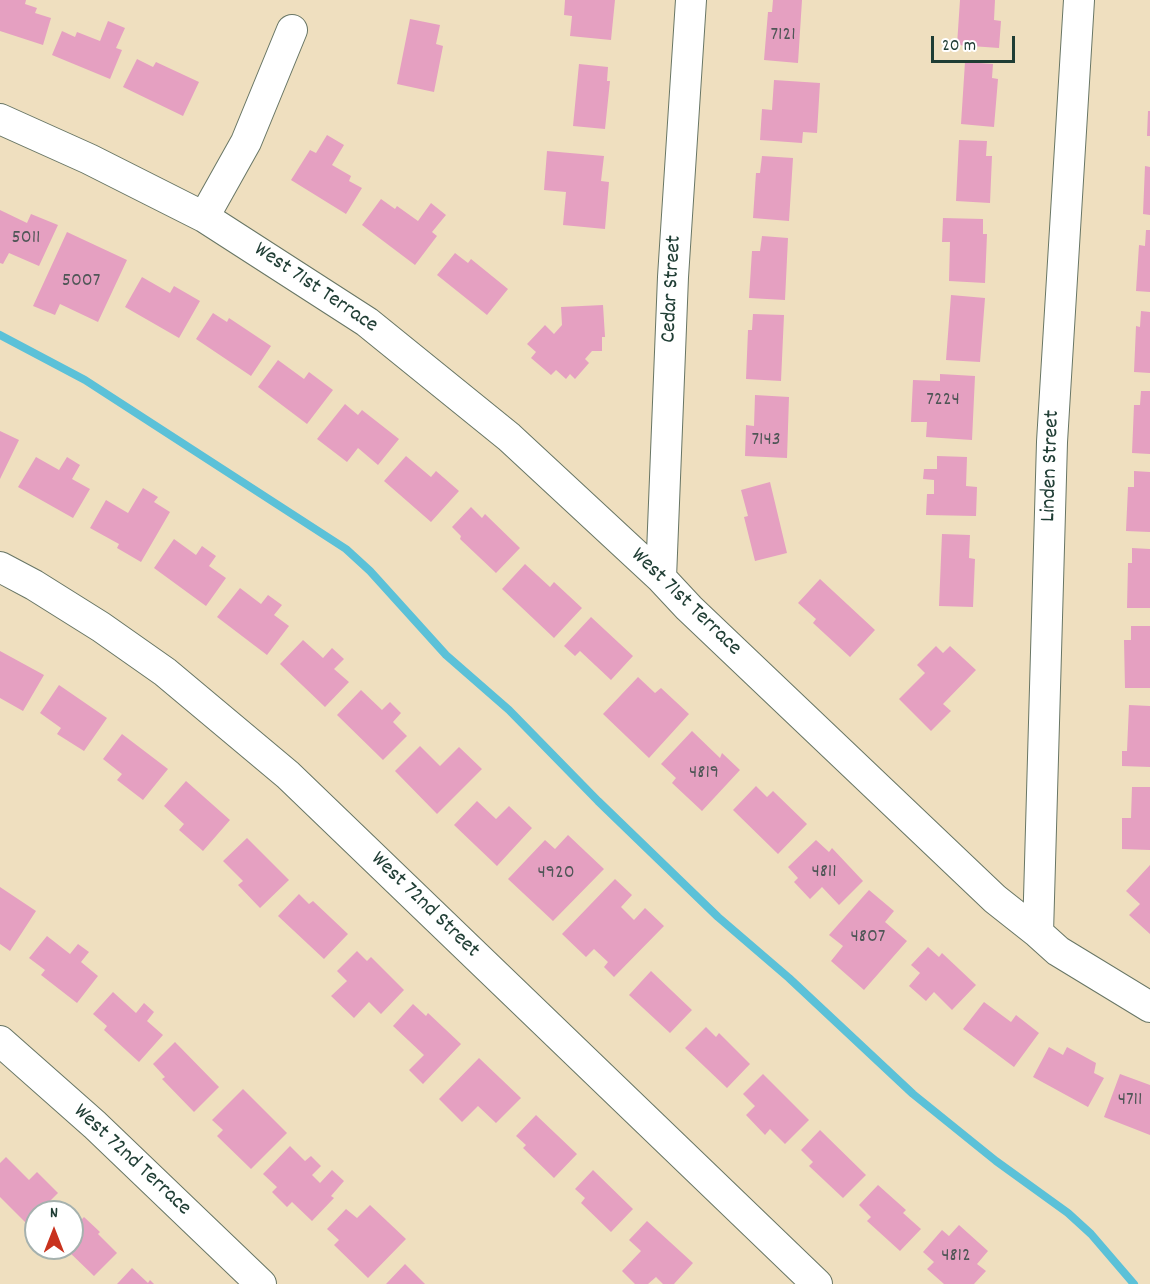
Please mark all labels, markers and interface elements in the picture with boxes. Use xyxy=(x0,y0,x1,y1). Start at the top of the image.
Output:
house number: 7121 xyxy=(770,24,796,48)
scale bar xyxy=(934,24,1018,62)
text: 20 m xyxy=(942,34,976,59)
house number: 5011 xyxy=(12,227,40,251)
street label: Cedar Street xyxy=(657,234,689,344)
street label: West 71st Terrace xyxy=(248,238,382,340)
house number: 5007 xyxy=(62,270,100,294)
house number: 7224 xyxy=(926,389,960,413)
street label: Linden Street xyxy=(1037,410,1067,522)
house number: 7143 xyxy=(751,429,781,453)
street label: West 71st Terrace xyxy=(624,543,746,663)
house number: 4819 xyxy=(689,762,719,786)
street label: West 72nd Street xyxy=(364,847,484,965)
house number: 4811 xyxy=(811,861,837,885)
house number: 4920 xyxy=(537,862,575,886)
house number: 4807 xyxy=(851,926,885,950)
house number: 4711 xyxy=(1118,1089,1142,1113)
street label: West 72nd Terrace xyxy=(66,1100,196,1222)
north arrow xyxy=(24,1200,84,1260)
text: N xyxy=(50,1202,58,1225)
house number: 4812 xyxy=(941,1245,971,1269)

